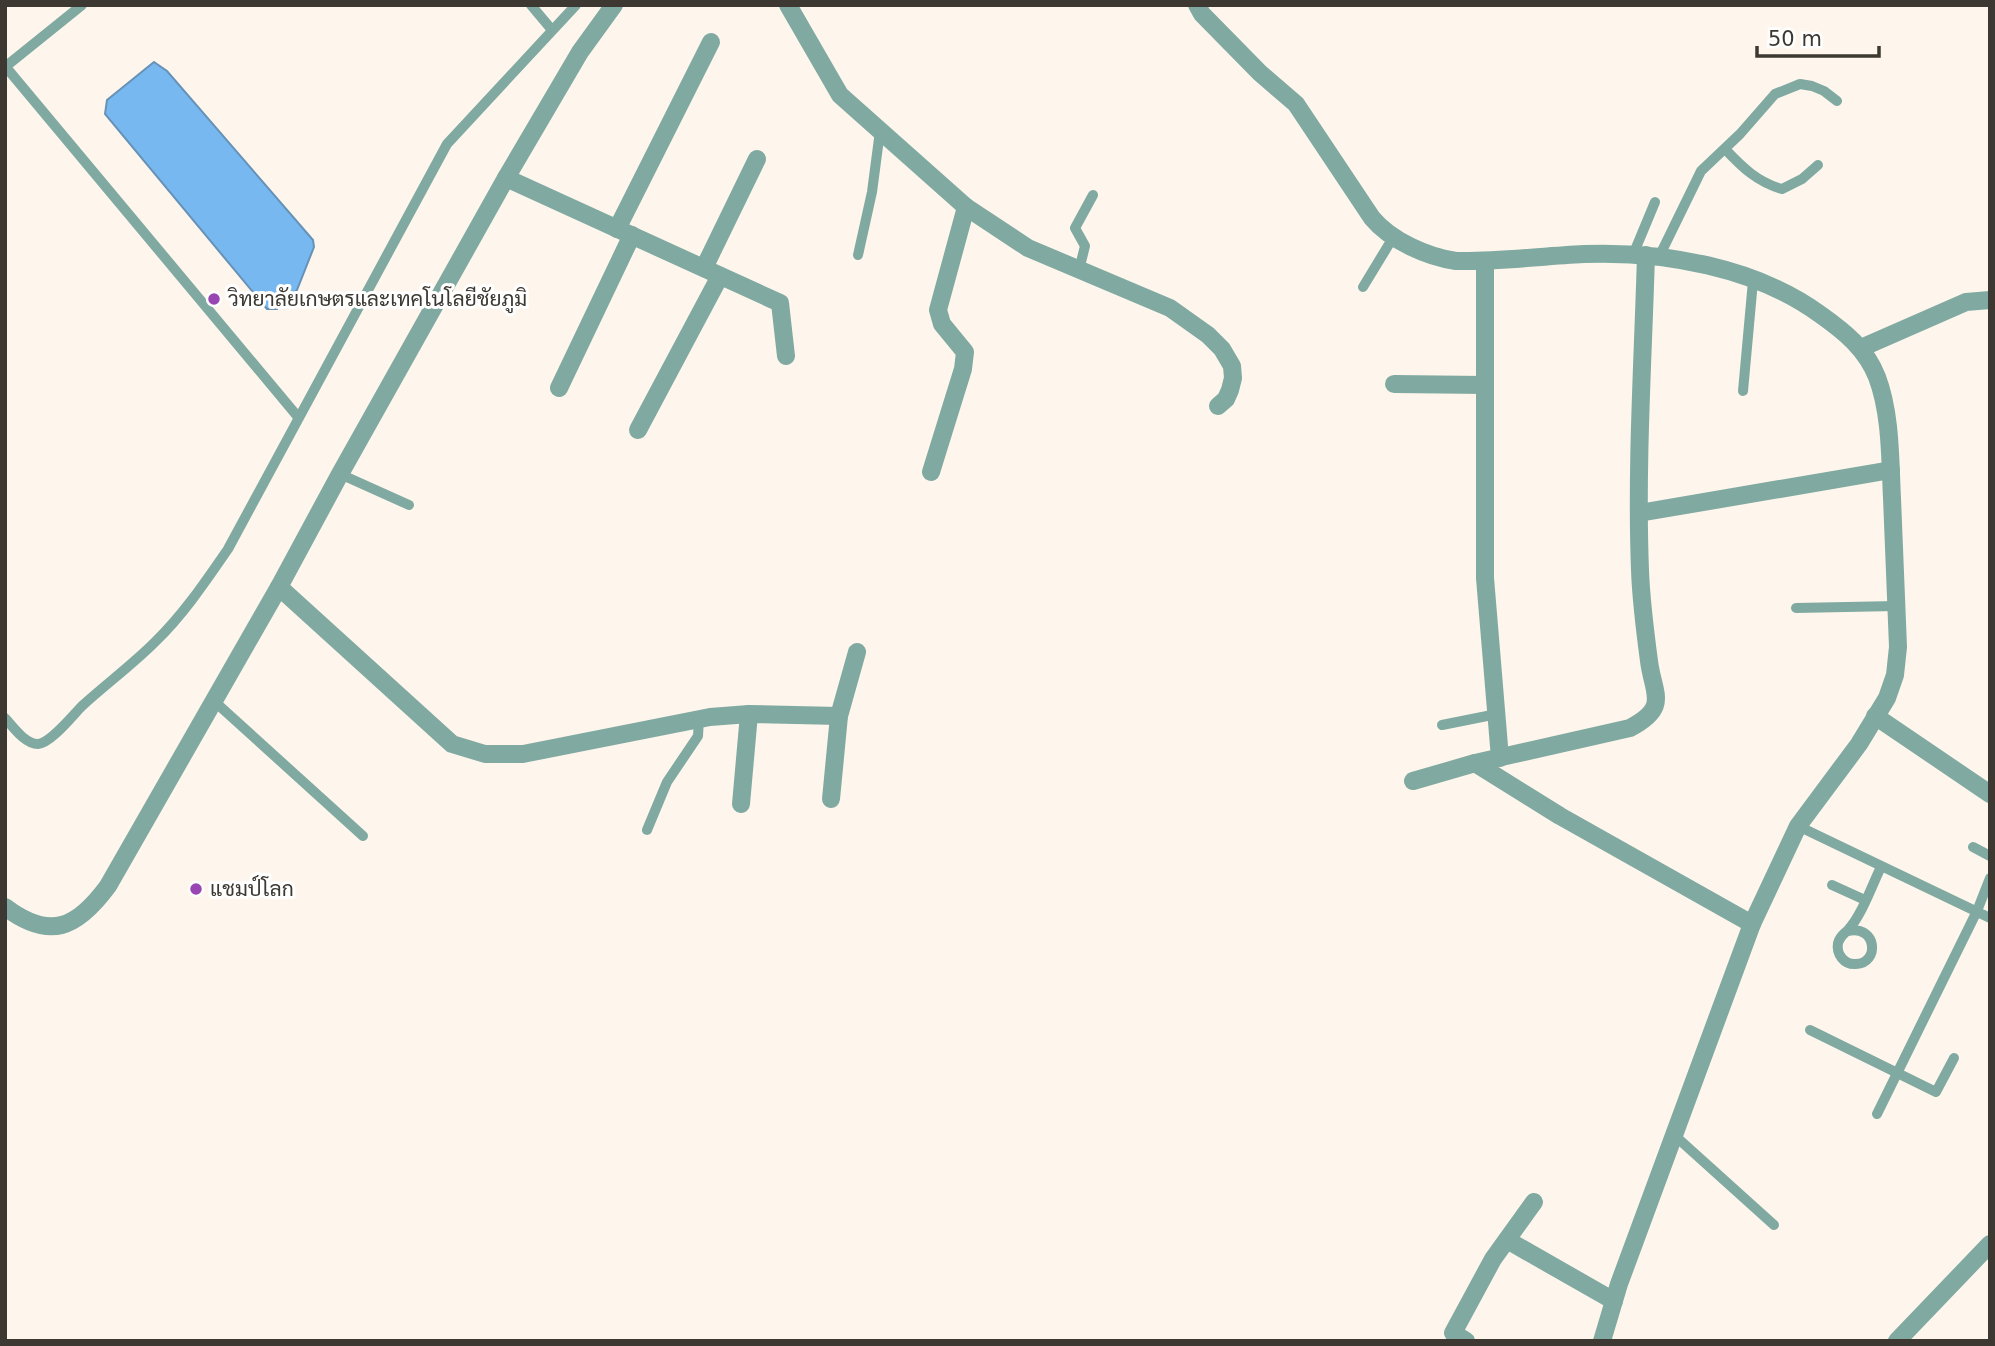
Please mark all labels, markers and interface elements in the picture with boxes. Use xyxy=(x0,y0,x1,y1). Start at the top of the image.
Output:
scale bar xyxy=(1757,14,1880,58)
text: 50 m xyxy=(1768,27,1822,51)
place label: วิทยาลัยเกษตรและเทคโนโลยีชัยภูมิ xyxy=(228,286,527,314)
marker: วิทยาลัยเกษตรและเทคโนโลยีชัยภูมิ xyxy=(206,291,222,307)
place label: แชมป์โลก xyxy=(210,874,294,901)
marker: แชมป์โลก xyxy=(188,881,204,897)

